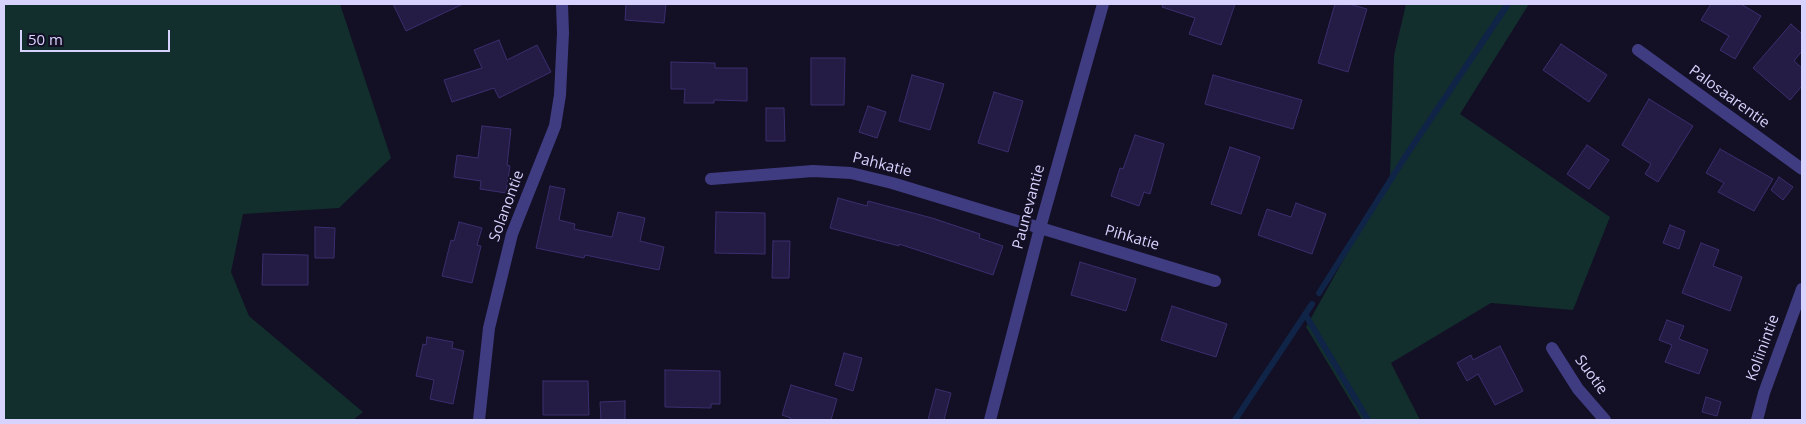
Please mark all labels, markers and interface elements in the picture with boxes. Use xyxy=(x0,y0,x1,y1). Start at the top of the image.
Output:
scale bar xyxy=(22,20,172,52)
text: 50 m xyxy=(28,29,63,49)
street label: Palosaarentie xyxy=(1685,62,1773,132)
street label: Pahkatie xyxy=(851,149,913,181)
street label: Paunevantie xyxy=(1009,163,1049,251)
street label: Solanontie xyxy=(486,168,528,244)
street label: Pihkatie xyxy=(1103,222,1161,254)
street label: Koliinintie xyxy=(1743,312,1783,384)
street label: Suotie xyxy=(1571,352,1611,398)

